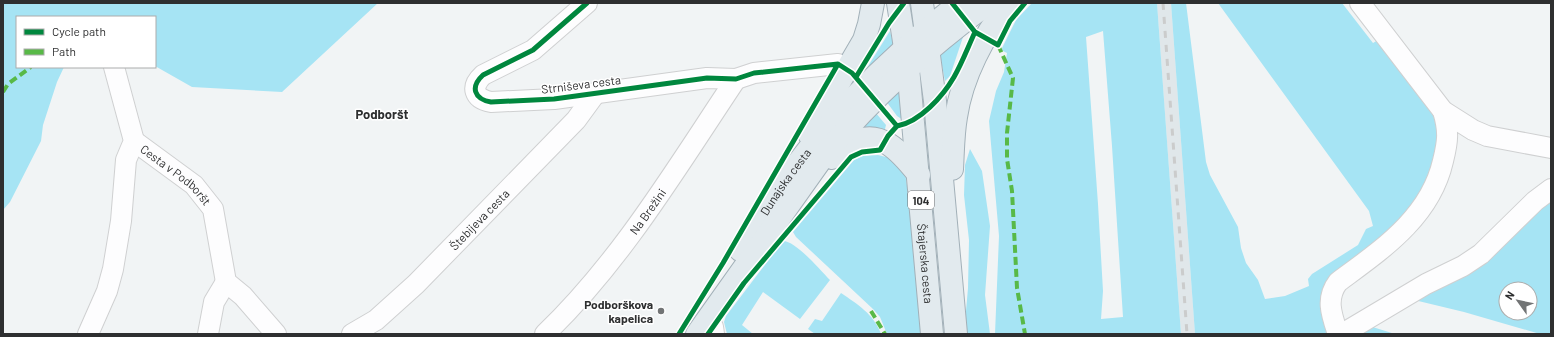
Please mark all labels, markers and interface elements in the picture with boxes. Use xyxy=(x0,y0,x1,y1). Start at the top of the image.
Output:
legend xyxy=(16,16,156,68)
text: Cycle path xyxy=(52,24,106,38)
text: Path xyxy=(52,44,76,58)
street label: Strniševa cesta xyxy=(540,72,622,96)
district label: Podboršt xyxy=(356,106,409,122)
street label: Cesta v Podboršt xyxy=(138,141,214,208)
street label: Dunajska cesta xyxy=(757,146,814,218)
street label: Štebijeva cesta xyxy=(446,186,512,253)
street label: Na Brežini xyxy=(626,186,668,237)
road number: 104 xyxy=(908,191,934,209)
street label: Štajerska cesta xyxy=(915,223,936,304)
north arrow xyxy=(1498,281,1538,321)
text: N xyxy=(1502,289,1517,302)
place label: Podborškova kapelica xyxy=(584,297,653,325)
marker: Podborškova kapelica xyxy=(656,306,666,316)

